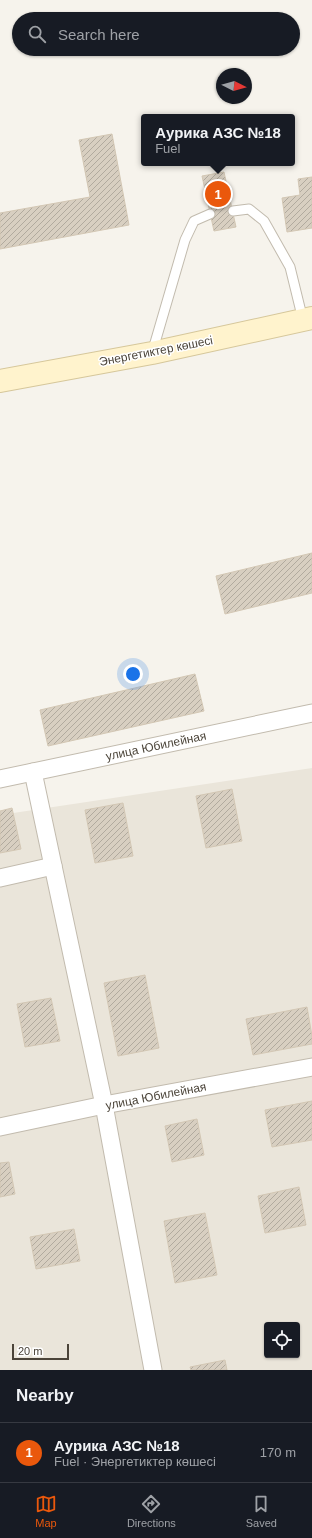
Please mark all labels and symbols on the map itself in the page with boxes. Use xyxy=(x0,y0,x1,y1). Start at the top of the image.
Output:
north arrow xyxy=(216,68,252,104)
pin: 1 xyxy=(205,179,231,209)
street label: Энергетиктер көшесі xyxy=(98,333,214,369)
your location xyxy=(123,664,143,684)
street label: улица Юбилейная xyxy=(105,729,207,763)
street label: улица Юбилейная xyxy=(105,1079,207,1113)
scale bar xyxy=(12,1342,69,1361)

